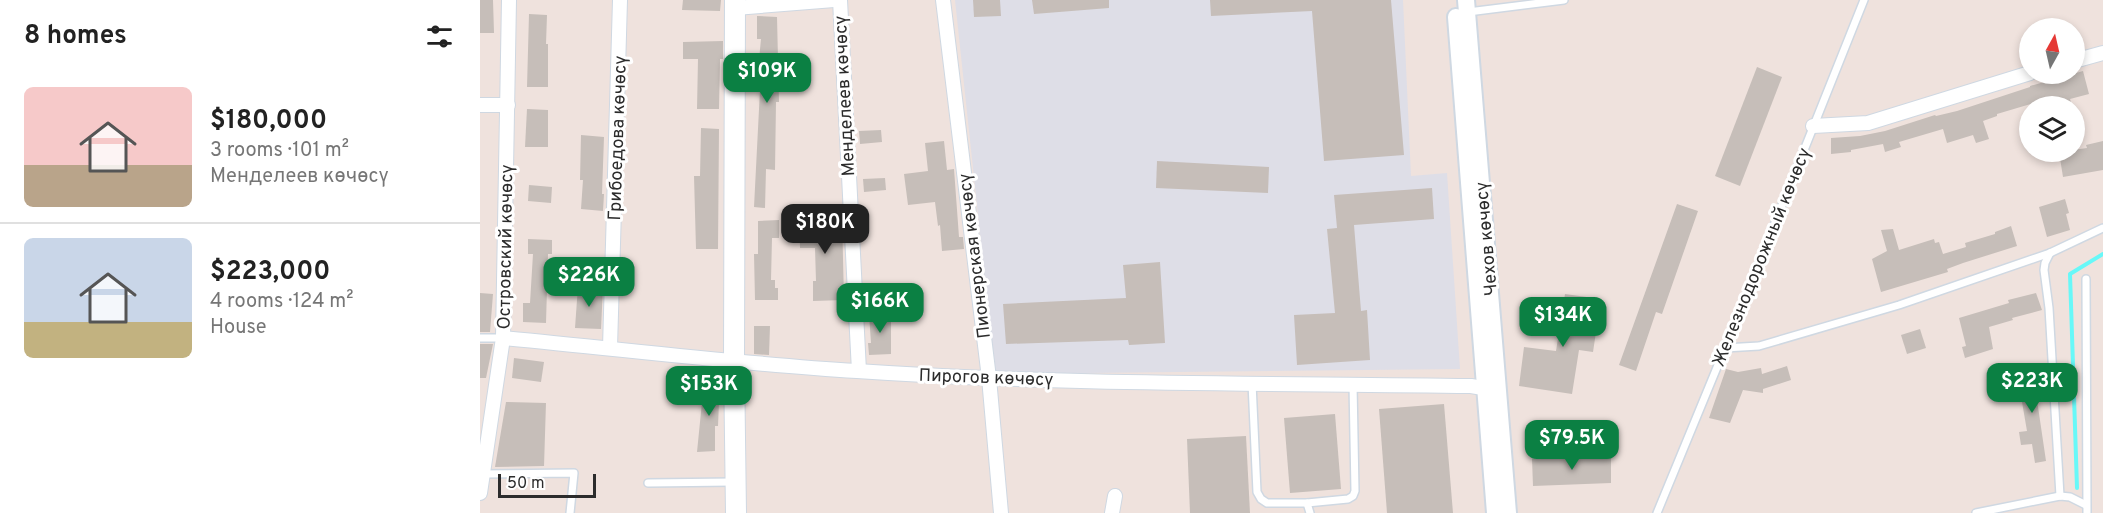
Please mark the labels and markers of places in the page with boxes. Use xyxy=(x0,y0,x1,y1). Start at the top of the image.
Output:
pin: $109K xyxy=(725,53,809,104)
pin: $180K xyxy=(783,204,867,255)
pin: $226K xyxy=(547,257,631,308)
pin: $166K xyxy=(838,283,922,334)
pin: $134K xyxy=(1521,297,1605,348)
pin: $223K xyxy=(1990,363,2074,414)
pin: $153K xyxy=(667,366,751,417)
pin: $79.5K xyxy=(1523,420,1621,471)

